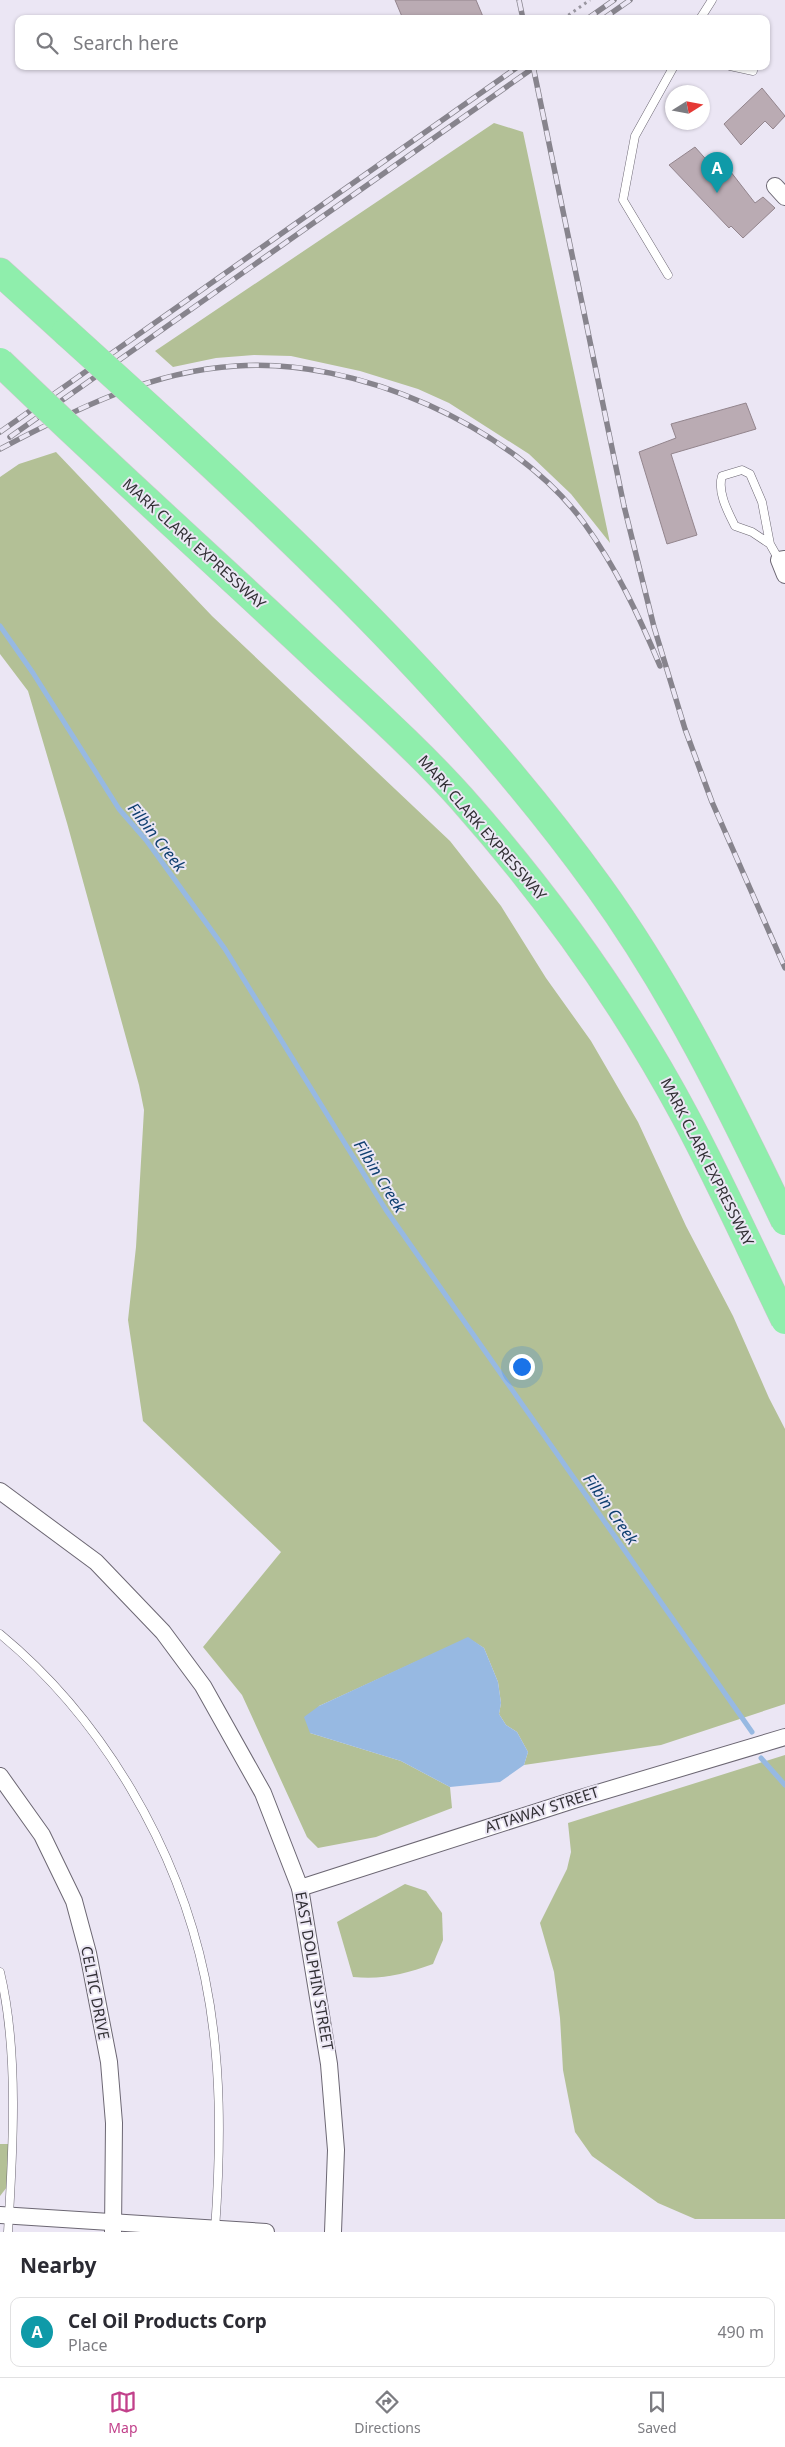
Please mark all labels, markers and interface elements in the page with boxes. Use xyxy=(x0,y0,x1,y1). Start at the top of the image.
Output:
search box xyxy=(15,15,770,70)
icon: search xyxy=(33,29,61,57)
text: Search here xyxy=(73,30,179,56)
north arrow xyxy=(665,85,710,130)
pin: A xyxy=(701,152,733,193)
street label: MARK CLARK EXPRESSWAY xyxy=(119,474,271,613)
street label: MARK CLARK EXPRESSWAY xyxy=(414,751,552,904)
water label: Filbin Creek xyxy=(123,798,192,877)
street label: MARK CLARK EXPRESSWAY xyxy=(657,1074,759,1249)
water label: Filbin Creek xyxy=(349,1135,412,1218)
your location xyxy=(509,1354,535,1380)
water label: Filbin Creek xyxy=(578,1469,644,1550)
street label: ATTAWAY STREET xyxy=(482,1781,602,1837)
street label: EAST DOLPHIN STREET xyxy=(291,1890,339,2052)
street label: CELTIC DRIVE xyxy=(77,1944,115,2041)
text: Nearby xyxy=(20,2251,96,2279)
text: Cel Oil Products Corp xyxy=(68,2308,267,2334)
text: A xyxy=(31,2321,43,2343)
text: 490 m xyxy=(717,2321,764,2343)
text: Place xyxy=(68,2334,108,2356)
tab: Map xyxy=(108,2388,138,2437)
tab: Directions xyxy=(354,2388,421,2437)
tab: Saved xyxy=(637,2388,677,2437)

